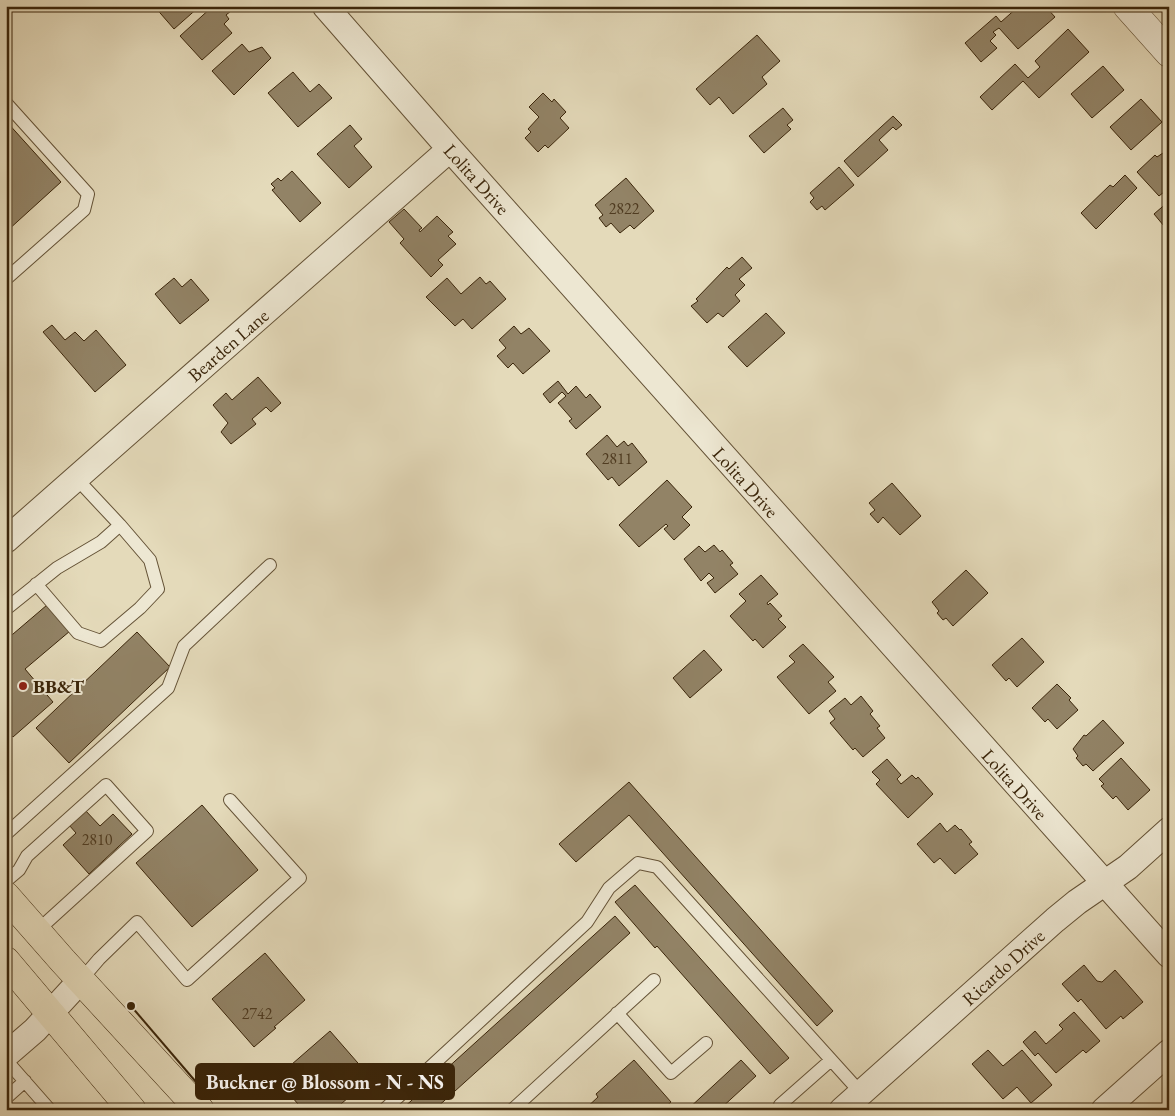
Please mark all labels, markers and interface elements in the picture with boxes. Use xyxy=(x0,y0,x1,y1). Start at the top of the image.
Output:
street label: Lolita Drive xyxy=(438,139,515,220)
house number: 2822 xyxy=(609,198,640,219)
street label: Bearden Lane xyxy=(183,303,274,387)
street label: Lolita Drive xyxy=(707,442,784,523)
house number: 2811 xyxy=(602,448,632,469)
place label: BB&T xyxy=(33,674,85,699)
marker: BB&T xyxy=(17,680,29,692)
street label: Lolita Drive xyxy=(976,744,1053,825)
house number: 2810 xyxy=(82,829,113,850)
street label: Ricardo Drive xyxy=(957,924,1050,1011)
house number: 2742 xyxy=(242,1003,273,1024)
callout: Buckner @ Blossom - N - NS xyxy=(196,1064,454,1099)
text: Buckner @ Blossom - N - NS xyxy=(206,1069,444,1095)

